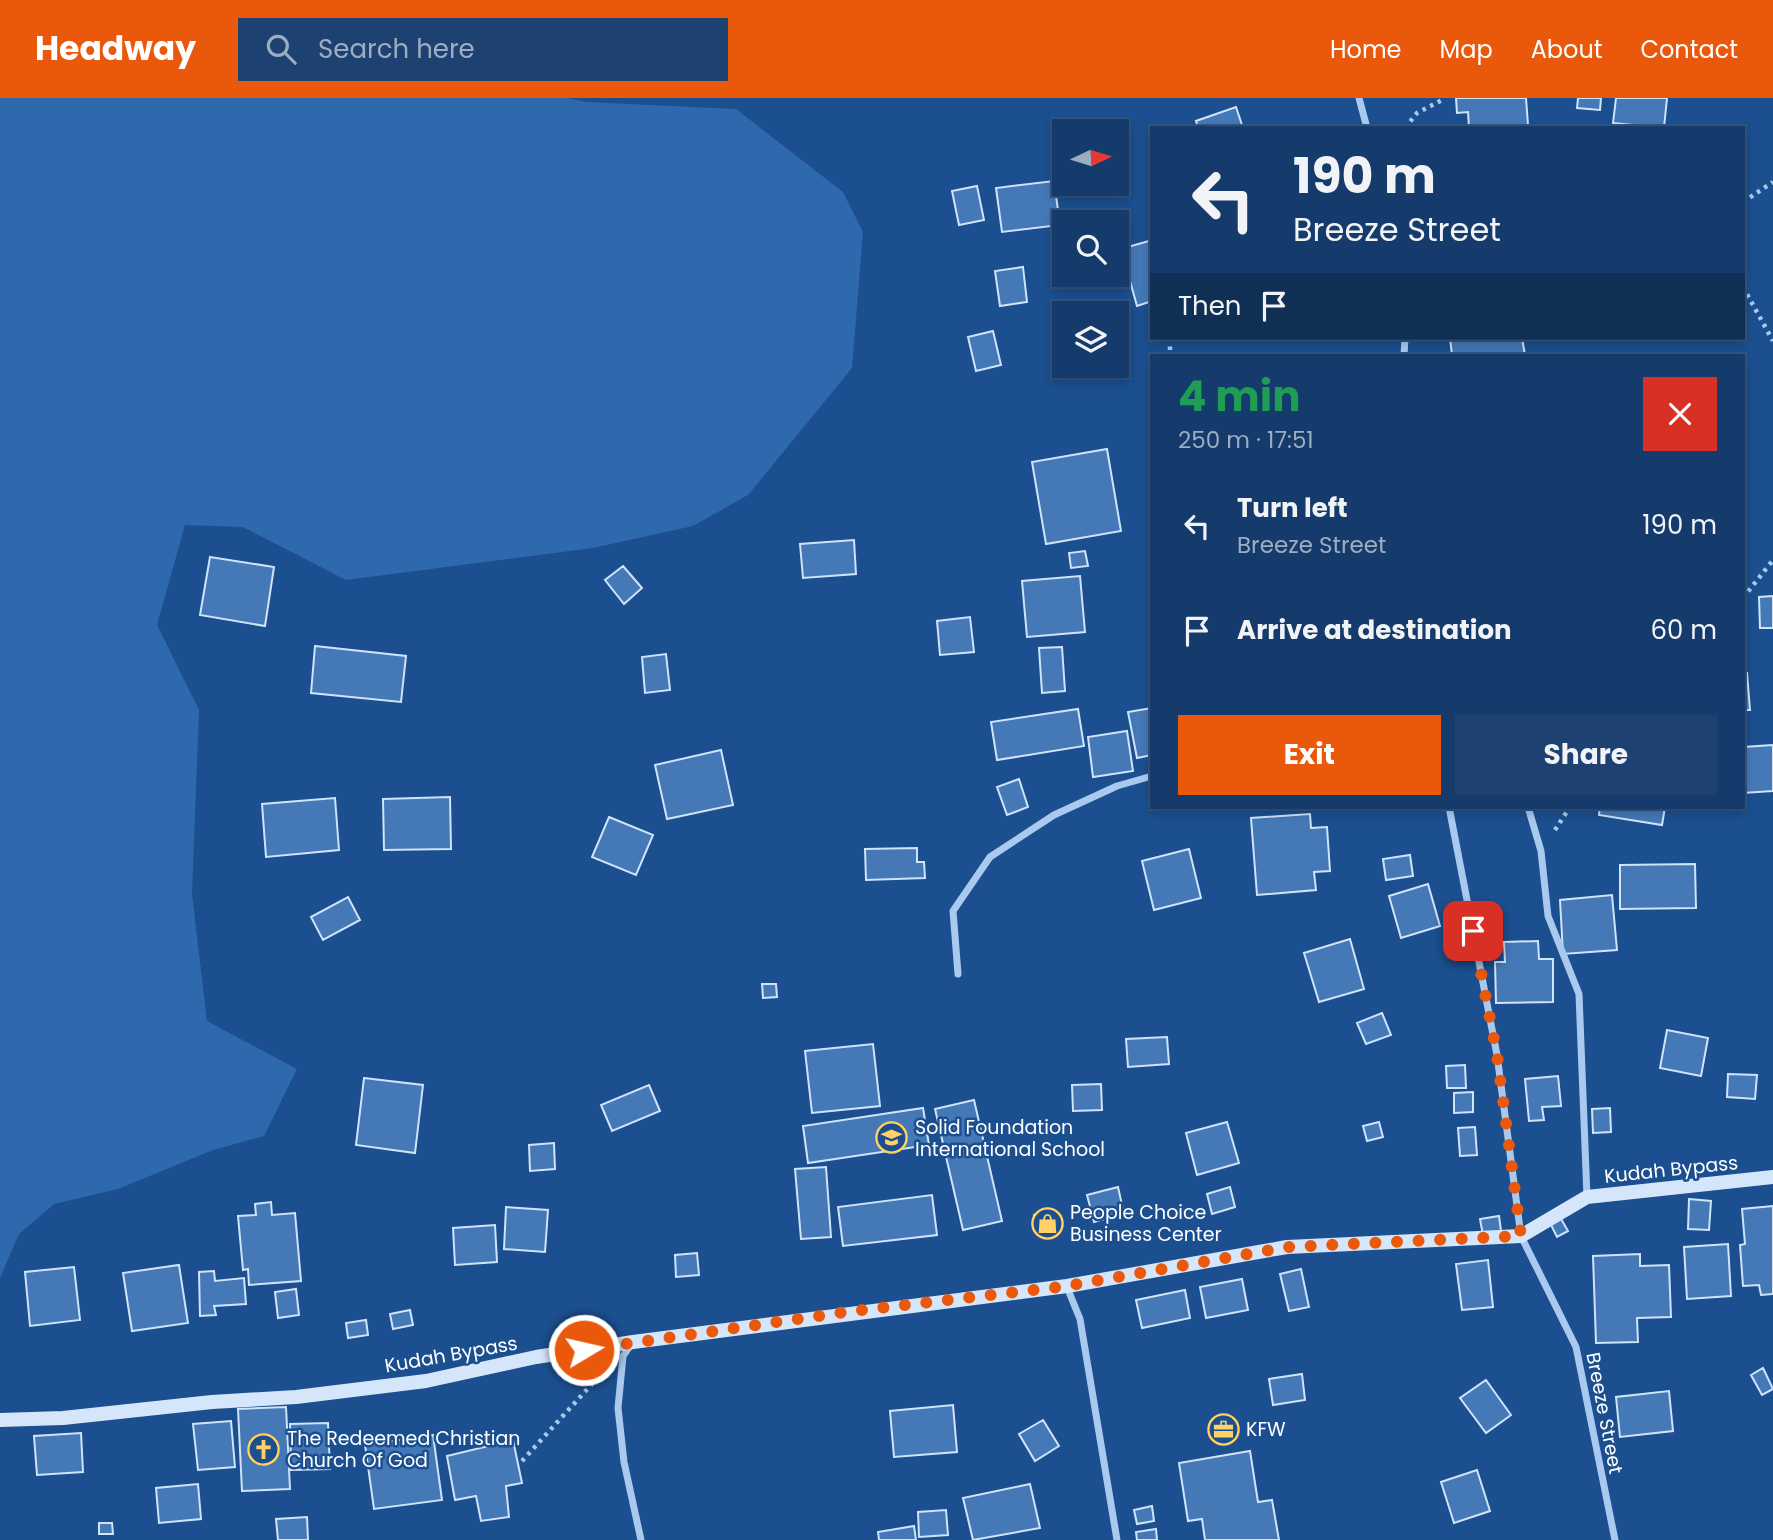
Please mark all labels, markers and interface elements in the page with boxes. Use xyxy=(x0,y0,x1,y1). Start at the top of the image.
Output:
search box xyxy=(238,18,728,81)
text: Headway xyxy=(35,25,196,72)
icon: search xyxy=(262,30,300,68)
text: Search here xyxy=(318,31,475,67)
text: Home xyxy=(1330,33,1402,66)
text: Map xyxy=(1440,33,1493,66)
text: About xyxy=(1531,33,1602,66)
text: Contact xyxy=(1640,33,1738,66)
north arrow xyxy=(1052,119,1129,196)
map controls xyxy=(1052,119,1129,378)
text: 190 m xyxy=(1293,142,1436,210)
icon: left xyxy=(1178,154,1269,245)
text: Breeze Street xyxy=(1293,207,1501,252)
button: search xyxy=(1052,210,1129,287)
icon: arrive xyxy=(1255,287,1293,325)
text: Then xyxy=(1178,288,1241,324)
button: layers xyxy=(1052,301,1129,378)
text: 4 min xyxy=(1178,367,1301,426)
button: close xyxy=(1643,377,1717,451)
text: 250 m · 17:51 xyxy=(1178,424,1314,456)
text: Turn left xyxy=(1237,490,1348,526)
icon: left xyxy=(1178,507,1216,545)
text: 190 m xyxy=(1642,507,1717,543)
text: Breeze Street xyxy=(1237,529,1386,561)
icon: arrive xyxy=(1178,612,1216,650)
text: Arrive at destination xyxy=(1237,612,1512,648)
text: 60 m xyxy=(1650,612,1717,648)
button: Exit xyxy=(1178,715,1441,795)
button: Share xyxy=(1455,715,1717,795)
pin xyxy=(1443,901,1503,961)
icon: arrive xyxy=(1454,912,1492,950)
place label: Solid Foundation International School xyxy=(915,1114,1105,1163)
school or university icon: Solid Foundation International School xyxy=(875,1121,909,1155)
street label: Kudah Bypass xyxy=(1603,1149,1739,1190)
place label: People Choice Business Center xyxy=(1070,1199,1222,1248)
shop icon: People Choice Business Center xyxy=(1030,1206,1064,1240)
position arrow xyxy=(547,1313,621,1387)
street label: Kudah Bypass xyxy=(383,1330,520,1379)
street label: Breeze Street xyxy=(1579,1350,1630,1476)
office icon: KFW xyxy=(1206,1412,1240,1446)
place label: KFW xyxy=(1246,1416,1286,1443)
place label: The Redeemed Christian Church Of God xyxy=(287,1425,520,1474)
church icon: The Redeemed Christian Church Of God xyxy=(247,1432,281,1466)

